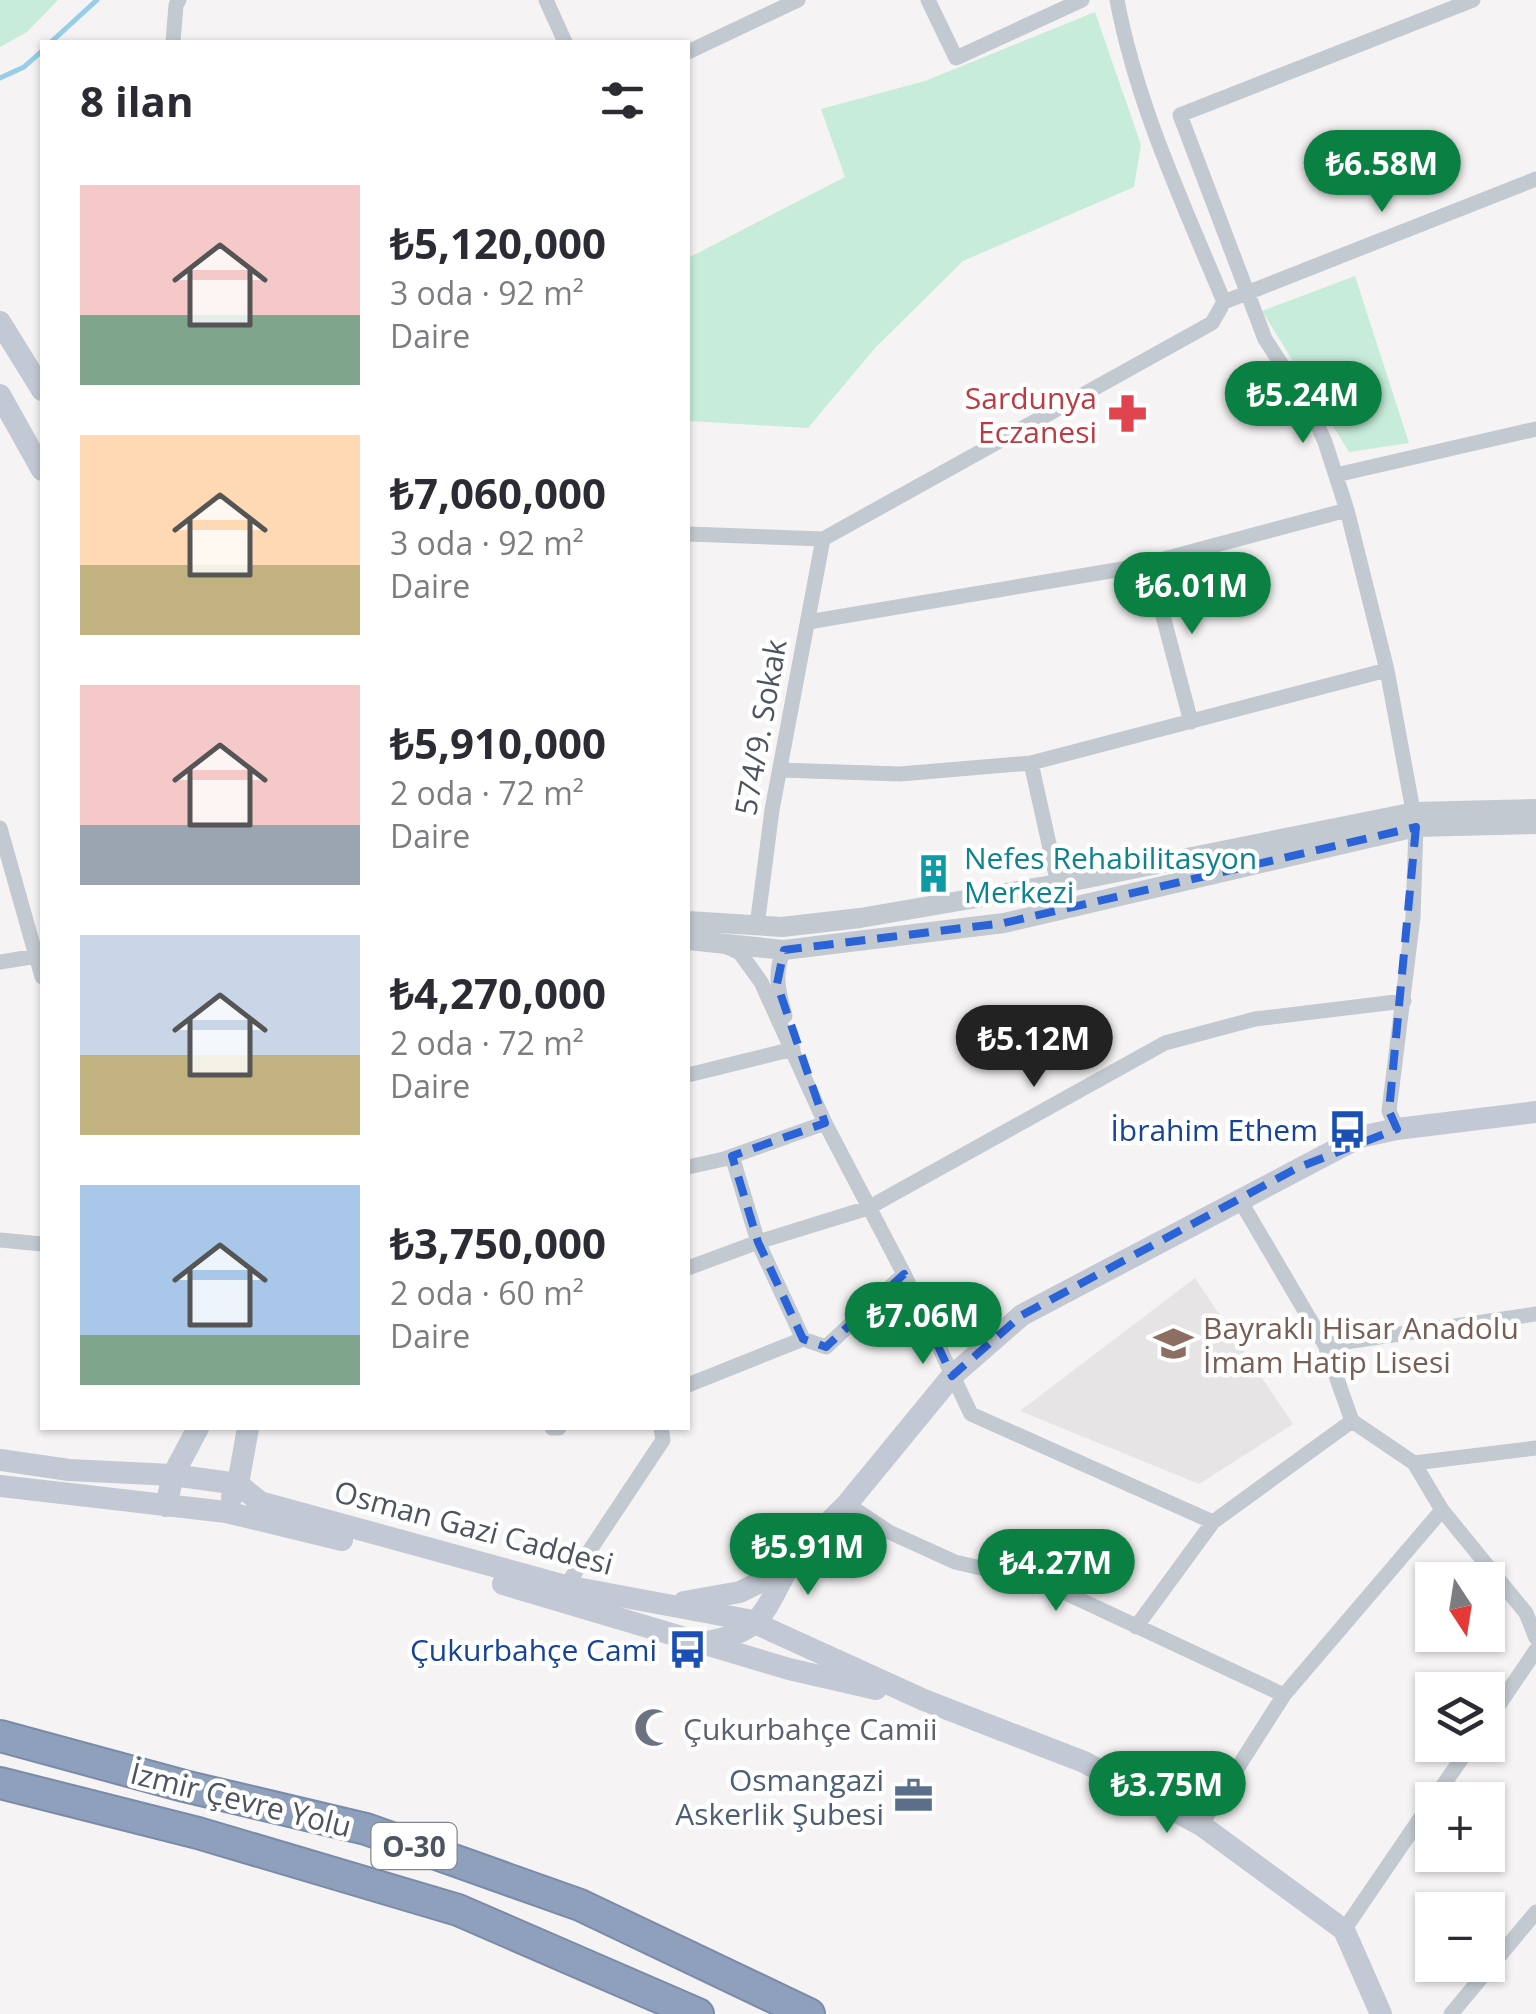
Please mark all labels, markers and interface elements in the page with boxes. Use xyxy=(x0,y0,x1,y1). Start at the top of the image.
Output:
text: 8 ilan xyxy=(80,72,194,129)
icon: filters xyxy=(595,73,650,128)
pin: ₺6.58M xyxy=(1301,130,1463,215)
text: ₺6.58M xyxy=(1326,141,1438,184)
text: ₺5,120,000 xyxy=(390,214,606,271)
icon: home xyxy=(160,225,280,345)
text: 3 oda · 92 m² xyxy=(390,271,584,314)
text: Daire xyxy=(390,314,470,357)
pin: ₺5.24M xyxy=(1222,361,1384,446)
text: ₺5.24M xyxy=(1247,372,1359,415)
place label: Sardunya Eczanesi xyxy=(965,377,1097,452)
pharmacy icon: Sardunya Eczanesi xyxy=(1106,393,1148,435)
text: ₺7,060,000 xyxy=(390,464,606,521)
icon: home xyxy=(160,475,280,595)
text: 3 oda · 92 m² xyxy=(390,521,584,564)
pin: ₺6.01M xyxy=(1111,552,1273,637)
text: ₺6.01M xyxy=(1136,563,1248,606)
text: Daire xyxy=(390,564,470,607)
street label: 574/9. Sokak xyxy=(724,636,796,818)
text: ₺5,910,000 xyxy=(390,714,606,771)
icon: home xyxy=(160,725,280,845)
text: 2 oda · 72 m² xyxy=(390,771,584,814)
text: Daire xyxy=(390,814,470,857)
place label: Nefes Rehabilitasyon Merkezi xyxy=(964,837,1257,912)
building icon: Nefes Rehabilitasyon Merkezi xyxy=(913,853,955,895)
text: ₺4,270,000 xyxy=(390,964,606,1021)
icon: home xyxy=(160,975,280,1095)
pin: ₺5.12M xyxy=(953,1005,1115,1090)
text: ₺5.12M xyxy=(978,1016,1090,1059)
text: 2 oda · 72 m² xyxy=(390,1021,584,1064)
text: Daire xyxy=(390,1064,470,1107)
bus stop icon: İbrahim Ethem xyxy=(1327,1108,1369,1150)
place label: İbrahim Ethem xyxy=(1110,1109,1318,1150)
text: ₺3,750,000 xyxy=(390,1214,606,1271)
icon: home xyxy=(160,1225,280,1345)
text: 2 oda · 60 m² xyxy=(390,1271,584,1314)
pin: ₺7.06M xyxy=(842,1282,1004,1367)
text: ₺7.06M xyxy=(867,1293,979,1336)
place label: Bayraklı Hisar Anadolu İmam Hatip Lisesi xyxy=(1203,1307,1519,1382)
text: Daire xyxy=(390,1314,470,1357)
school or university icon: Bayraklı Hisar Anadolu İmam Hatip Lisesi xyxy=(1152,1323,1194,1365)
street label: Osman Gazi Caddesi xyxy=(330,1470,618,1584)
pin: ₺5.91M xyxy=(727,1513,889,1598)
text: ₺5.91M xyxy=(752,1524,864,1567)
pin: ₺4.27M xyxy=(975,1529,1137,1614)
text: ₺4.27M xyxy=(1000,1540,1112,1583)
north arrow xyxy=(1415,1562,1505,1652)
map controls xyxy=(1415,1562,1505,1982)
bus stop icon: Çukurbahçe Cami xyxy=(666,1628,708,1670)
place label: Çukurbahçe Cami xyxy=(410,1629,657,1670)
button: layers xyxy=(1415,1672,1505,1762)
mosque icon: Çukurbahçe Camii xyxy=(632,1707,674,1749)
place label: Çukurbahçe Camii xyxy=(683,1708,938,1749)
pin: ₺3.75M xyxy=(1086,1751,1248,1836)
street label: İzmir Çevre Yolu xyxy=(126,1752,356,1846)
place label: Osmangazi Askerlik Şubesi xyxy=(675,1759,884,1834)
text: ₺3.75M xyxy=(1111,1762,1223,1805)
office icon: Osmangazi Askerlik Şubesi xyxy=(893,1775,935,1817)
button: + xyxy=(1415,1782,1505,1872)
road number: O-30 xyxy=(372,1823,456,1869)
button: − xyxy=(1415,1892,1505,1982)

